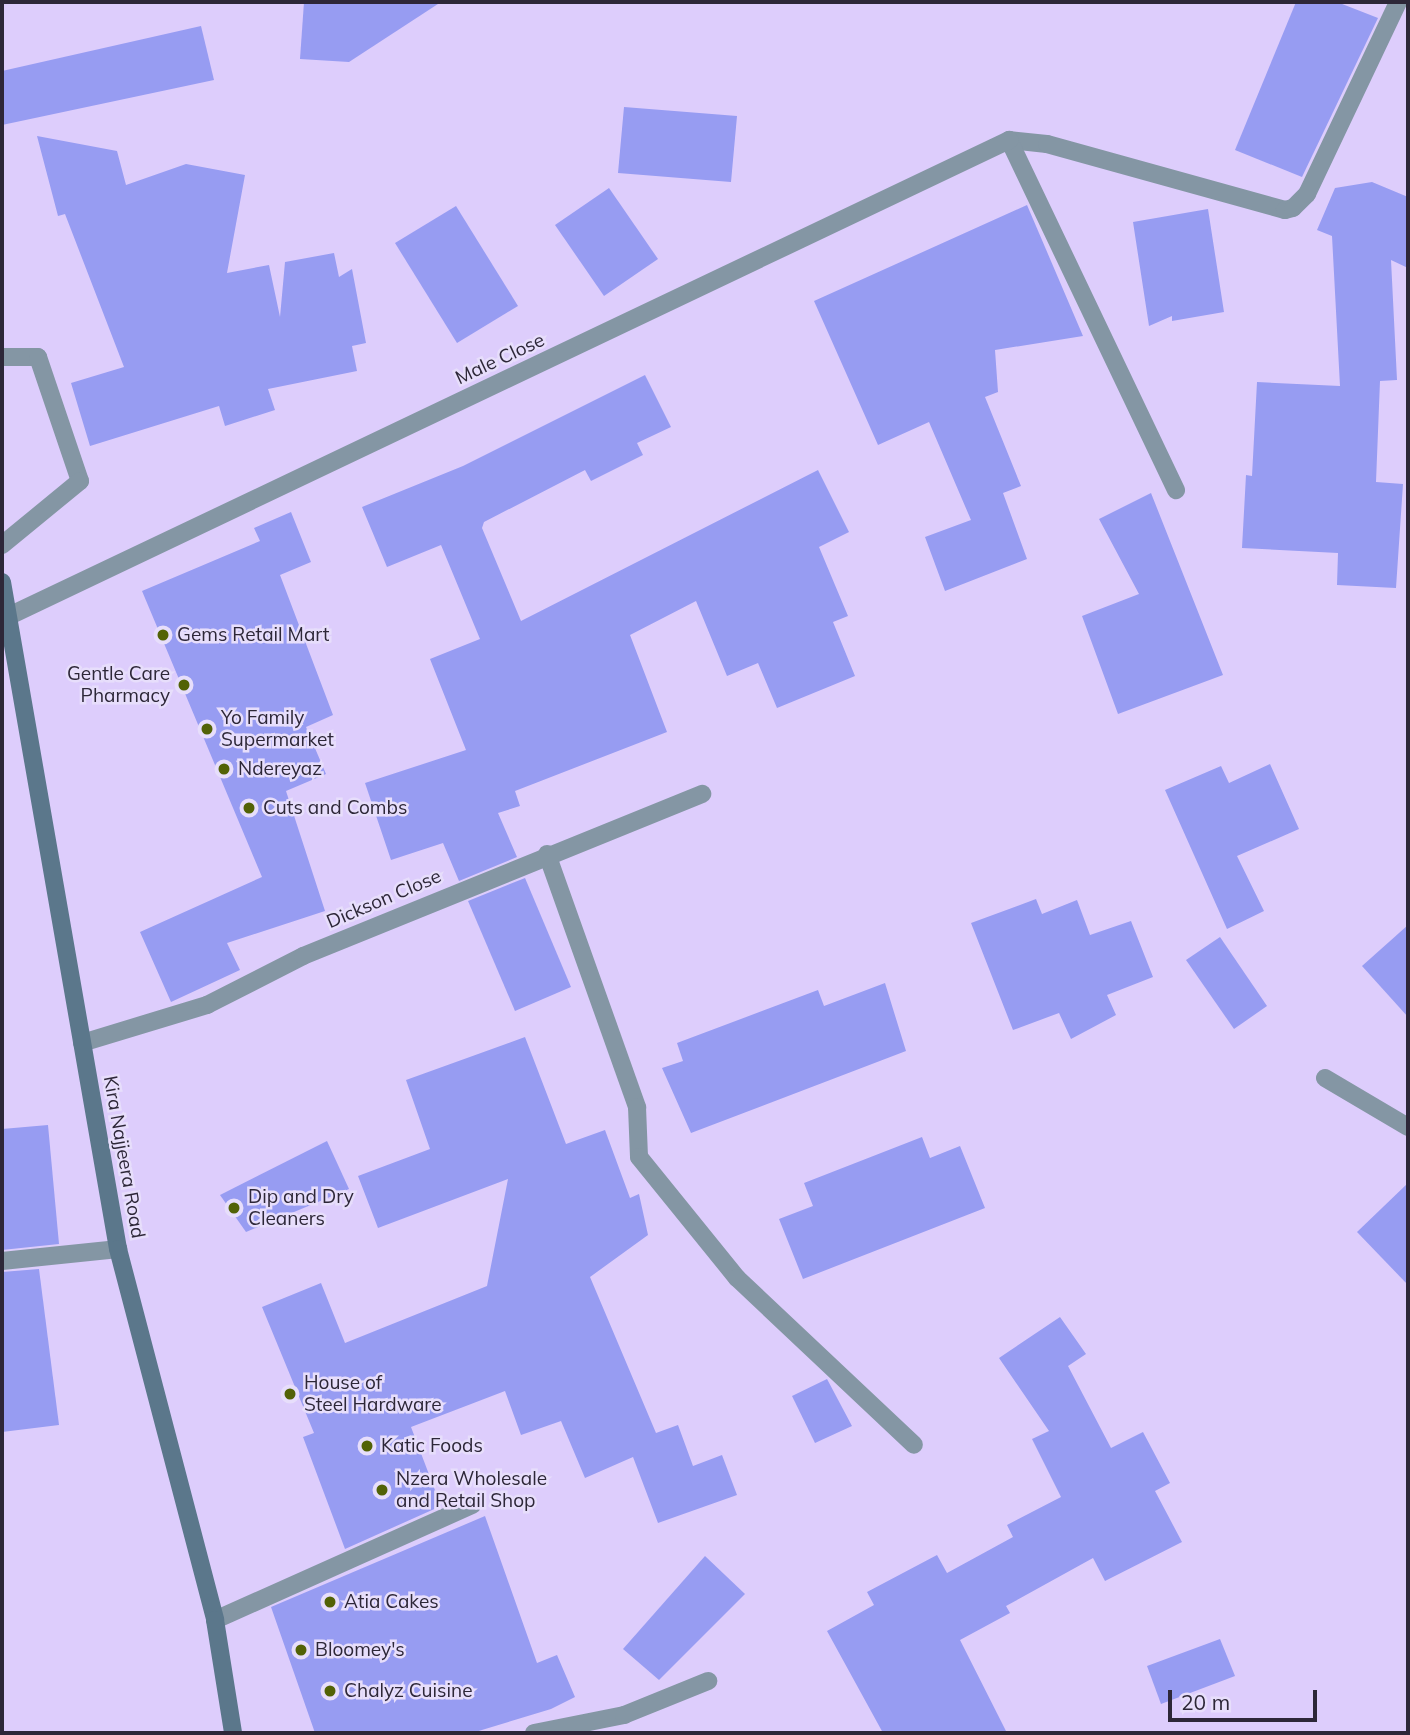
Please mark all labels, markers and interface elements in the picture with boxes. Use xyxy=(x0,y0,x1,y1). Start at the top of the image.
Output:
street label: Male Close xyxy=(452,328,548,390)
place label: Gems Retail Mart xyxy=(177,624,329,646)
marker: Gems Retail Mart xyxy=(155,627,171,643)
place label: Gentle Care Pharmacy xyxy=(67,663,170,707)
marker: Gentle Care Pharmacy xyxy=(176,677,192,693)
place label: Yo Family Supermarket xyxy=(221,707,334,751)
marker: Yo Family Supermarket xyxy=(199,721,215,737)
place label: Ndereyaz xyxy=(238,758,322,780)
marker: Ndereyaz xyxy=(216,761,232,777)
place label: Cuts and Combs xyxy=(263,797,407,819)
marker: Cuts and Combs xyxy=(241,800,257,816)
street label: Dickson Close xyxy=(323,865,445,933)
street label: Kira Najjeera Road xyxy=(98,1074,150,1240)
place label: Dip and Dry Cleaners xyxy=(248,1186,354,1230)
marker: Dip and Dry Cleaners xyxy=(226,1200,242,1216)
place label: House of Steel Hardware xyxy=(304,1372,441,1416)
marker: House of Steel Hardware xyxy=(282,1386,298,1402)
place label: Katic Foods xyxy=(381,1435,483,1457)
marker: Katic Foods xyxy=(359,1438,375,1454)
place label: Nzera Wholesale and Retail Shop xyxy=(396,1468,547,1512)
marker: Nzera Wholesale and Retail Shop xyxy=(374,1482,390,1498)
place label: Atia Cakes xyxy=(344,1591,439,1613)
marker: Atia Cakes xyxy=(322,1594,338,1610)
place label: Bloomey's xyxy=(315,1639,405,1661)
marker: Bloomey's xyxy=(293,1642,309,1658)
scale bar xyxy=(1172,1676,1321,1720)
place label: Chalyz Cuisine xyxy=(344,1680,473,1702)
marker: Chalyz Cuisine xyxy=(322,1683,338,1699)
text: 20 m xyxy=(1181,1689,1230,1715)

